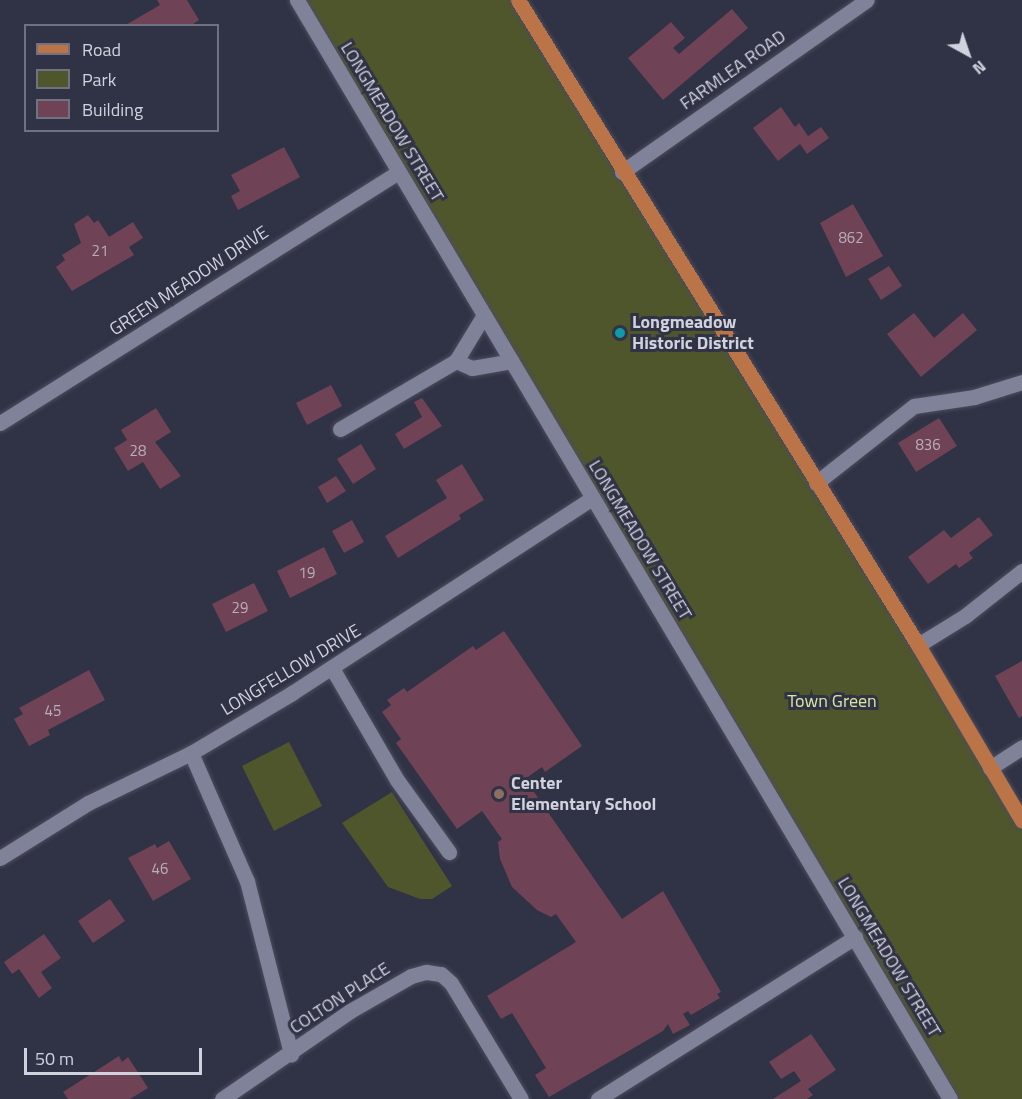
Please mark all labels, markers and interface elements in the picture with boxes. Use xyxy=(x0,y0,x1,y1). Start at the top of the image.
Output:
legend xyxy=(24,24,219,132)
north arrow xyxy=(938,24,998,84)
street label: FARMLEA ROAD xyxy=(676,26,790,114)
text: Road xyxy=(82,36,121,63)
street label: LONGMEADOW STREET xyxy=(336,38,448,206)
text: N xyxy=(968,55,992,81)
text: Park xyxy=(82,66,116,93)
text: Building xyxy=(82,96,143,123)
street label: GREEN MEADOW DRIVE xyxy=(106,222,272,340)
house number: 862 xyxy=(838,229,864,247)
house number: 21 xyxy=(92,242,108,260)
place label: Longmeadow Historic District xyxy=(632,312,754,354)
marker: Longmeadow Historic District xyxy=(613,326,627,340)
house number: 836 xyxy=(915,436,941,454)
house number: 28 xyxy=(130,442,146,460)
street label: LONGMEADOW STREET xyxy=(584,456,696,624)
house number: 19 xyxy=(299,564,315,582)
house number: 29 xyxy=(232,599,248,617)
street label: LONGFELLOW DRIVE xyxy=(217,620,365,720)
park label: Town Green xyxy=(787,690,877,712)
house number: 45 xyxy=(45,702,61,720)
place label: Center Elementary School xyxy=(511,773,656,816)
marker: Center Elementary School xyxy=(492,787,506,801)
house number: 46 xyxy=(152,860,168,878)
street label: LONGMEADOW STREET xyxy=(833,873,945,1041)
street label: COLTON PLACE xyxy=(286,958,394,1038)
scale bar xyxy=(27,1036,206,1074)
text: 50 m xyxy=(35,1045,74,1072)

